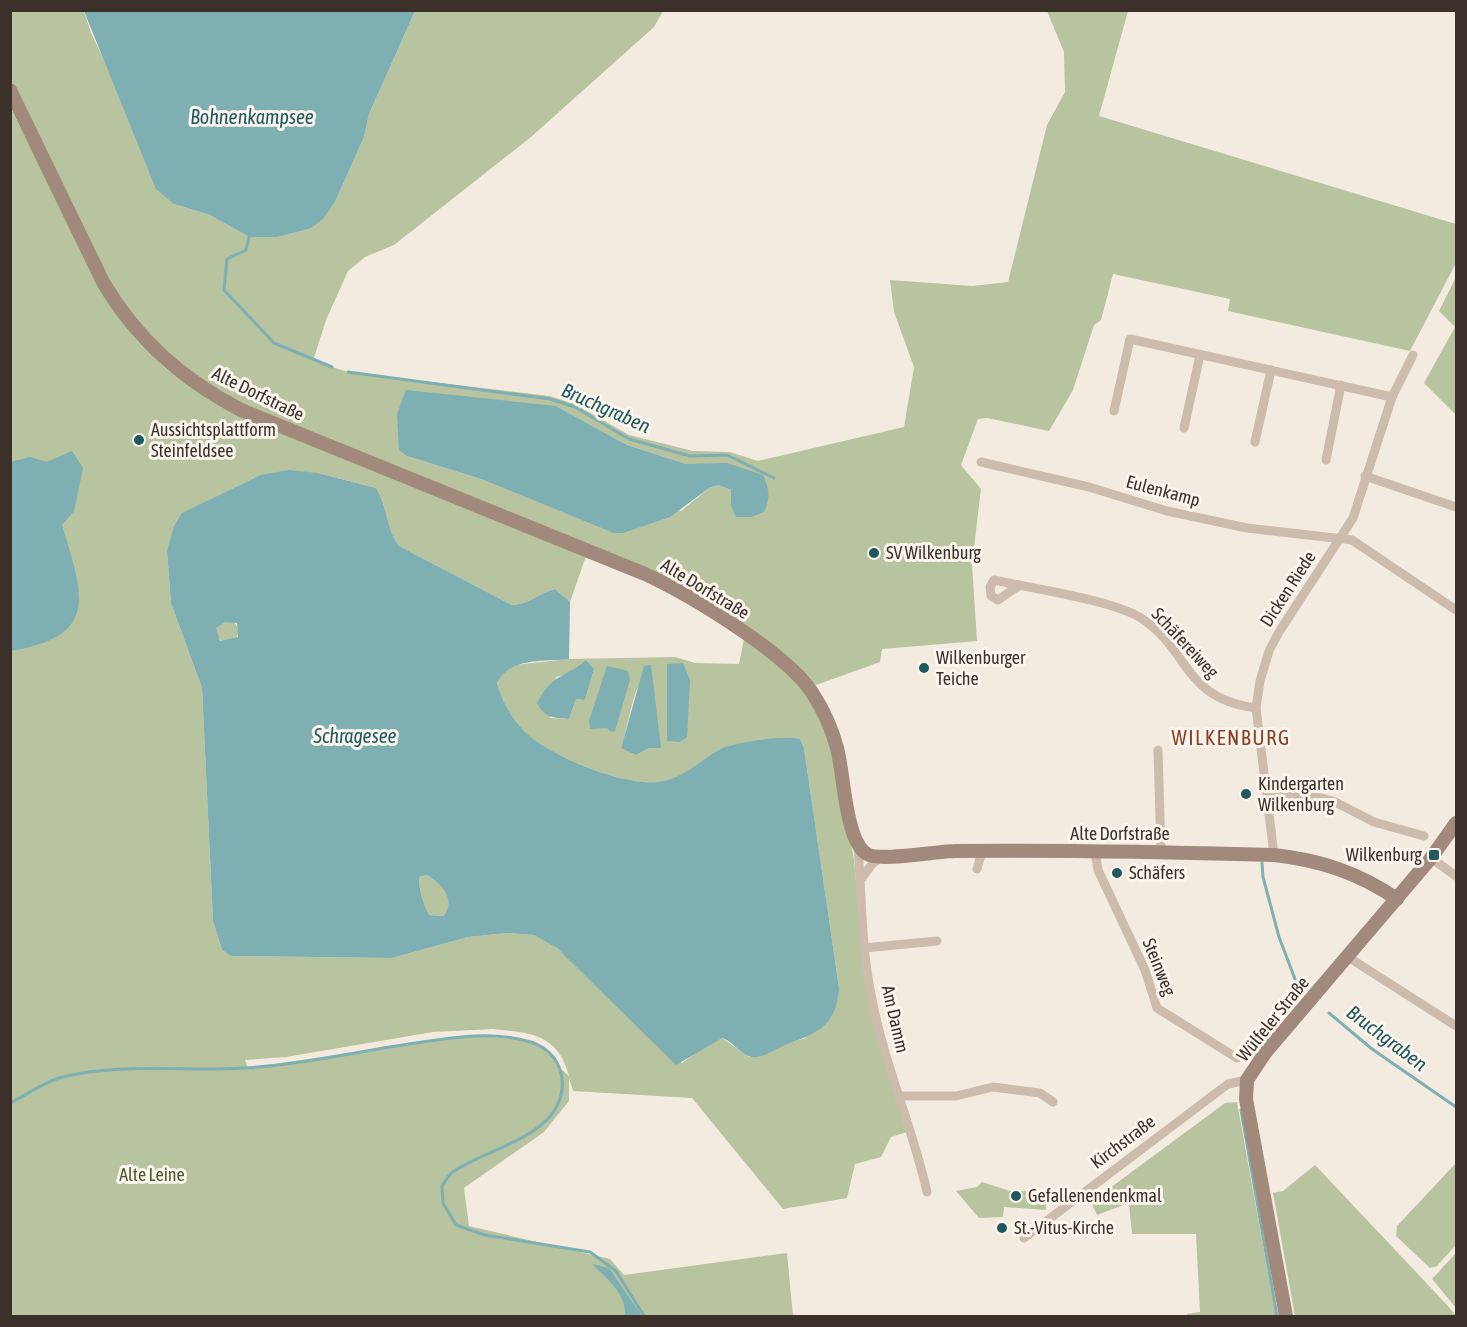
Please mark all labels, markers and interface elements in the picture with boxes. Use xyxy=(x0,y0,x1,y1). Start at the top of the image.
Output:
water label: Bohnenkampsee xyxy=(190,105,314,128)
street label: Alte Dorfstraße xyxy=(209,362,307,425)
water label: Bruchgraben xyxy=(558,378,654,437)
place label: Aussichtsplattform Steinfeldsee xyxy=(151,419,276,461)
marker: Aussichtsplattform Steinfeldsee xyxy=(132,433,146,447)
street label: Eulenkamp xyxy=(1124,471,1202,510)
place label: SV Wilkenburg xyxy=(886,542,981,563)
marker: SV Wilkenburg xyxy=(867,546,881,560)
street label: Dicken Riede xyxy=(1255,547,1320,630)
street label: Alte Dorfstraße xyxy=(657,554,753,623)
street label: Schäfereiweg xyxy=(1147,603,1223,682)
place label: Wilkenburger Teiche xyxy=(936,647,1026,689)
marker: Wilkenburger Teiche xyxy=(917,661,931,675)
water label: Schragesee xyxy=(312,724,397,747)
district label: WILKENBURG xyxy=(1171,725,1291,749)
place label: Kindergarten Wilkenburg xyxy=(1258,773,1344,815)
marker: Kindergarten Wilkenburg xyxy=(1239,787,1253,801)
street label: Alte Dorfstraße xyxy=(1070,823,1170,844)
place label: Wilkenburg xyxy=(1346,844,1422,865)
marker: Wilkenburg xyxy=(1427,848,1441,862)
place label: Schäfers xyxy=(1129,862,1185,883)
marker: Schäfers xyxy=(1110,866,1124,880)
street label: Steinweg xyxy=(1138,935,1181,999)
street label: Wülfeler Straße xyxy=(1232,972,1313,1065)
street label: Am Damm xyxy=(878,983,913,1055)
water label: Bruchgraben xyxy=(1343,1000,1432,1075)
street label: Kirchstraße xyxy=(1086,1111,1159,1173)
park label: Alte Leine xyxy=(119,1164,185,1185)
place label: Gefallenendenkmal xyxy=(1028,1185,1162,1206)
marker: Gefallenendenkmal xyxy=(1009,1189,1023,1203)
place label: St.-Vitus-Kirche xyxy=(1014,1217,1114,1238)
marker: St.-Vitus-Kirche xyxy=(995,1221,1009,1235)

